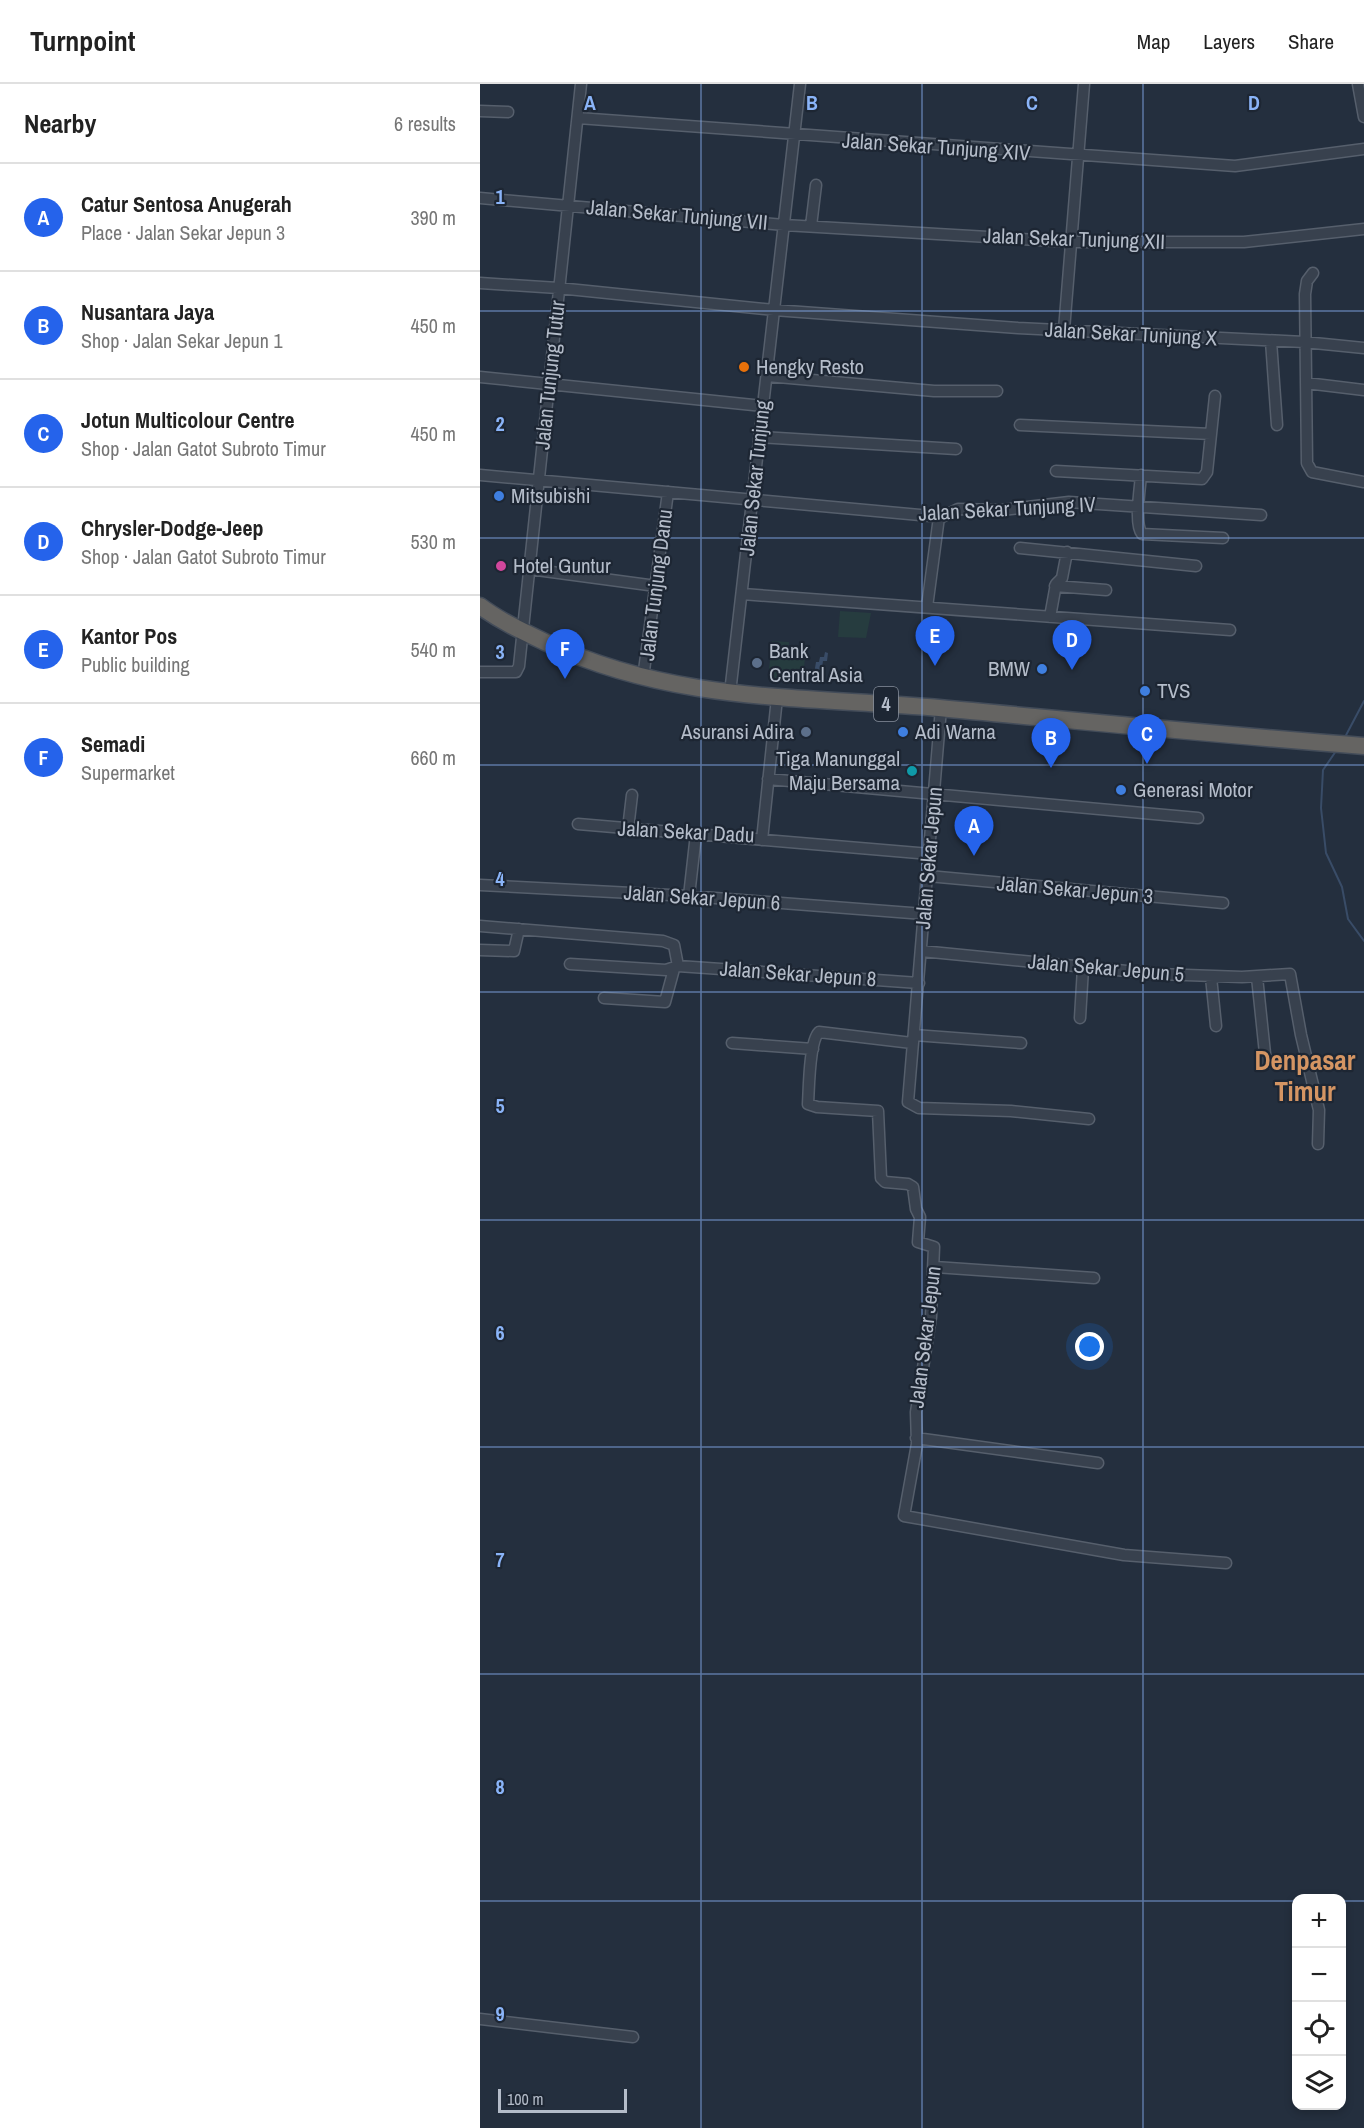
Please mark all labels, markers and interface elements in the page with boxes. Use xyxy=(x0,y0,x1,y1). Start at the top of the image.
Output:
text: Turnpoint xyxy=(30,22,135,60)
text: Map xyxy=(1137,27,1170,56)
text: Layers xyxy=(1203,27,1255,56)
text: Share xyxy=(1288,27,1334,56)
text: A xyxy=(584,89,596,116)
text: B xyxy=(806,89,818,116)
text: C xyxy=(1026,89,1038,116)
text: D xyxy=(1248,89,1260,116)
text: Nearby xyxy=(24,106,96,141)
text: 6 results xyxy=(394,110,456,137)
street label: Jalan Sekar Tunjung XIV xyxy=(841,125,1032,168)
text: 1 xyxy=(495,183,505,210)
text: Catur Sentosa Anugerah xyxy=(81,189,292,219)
street label: Jalan Sekar Tunjung VII xyxy=(585,192,769,237)
text: A xyxy=(38,204,49,231)
text: 390 m xyxy=(410,204,456,231)
text: Place · Jalan Sekar Jepun 3 xyxy=(81,219,285,246)
street label: Jalan Sekar Tunjung XII xyxy=(983,221,1165,256)
text: Nusantara Jaya xyxy=(81,297,214,327)
street label: Jalan Tunjung Tutur xyxy=(527,299,572,451)
text: B xyxy=(38,312,49,339)
text: 450 m xyxy=(410,312,456,339)
street label: Jalan Sekar Tunjung X xyxy=(1044,315,1218,353)
text: Shop · Jalan Sekar Jepun 1 xyxy=(81,327,283,354)
place label: Hengky Resto xyxy=(756,352,864,381)
marker: Hengky Resto xyxy=(737,360,751,374)
street label: Jalan Sekar Tunjung xyxy=(732,398,777,557)
text: Jotun Multicolour Centre xyxy=(81,405,295,435)
text: 2 xyxy=(495,410,505,437)
text: C xyxy=(38,420,49,447)
text: 450 m xyxy=(410,420,456,447)
text: Shop · Jalan Gatot Subroto Timur xyxy=(81,435,326,462)
place label: Mitsubishi xyxy=(511,481,590,510)
marker: Mitsubishi xyxy=(492,489,506,503)
street label: Jalan Sekar Tunjung IV xyxy=(918,489,1097,528)
street label: Jalan Tunjung Danu xyxy=(632,508,679,662)
text: Chrysler-Dodge-Jeep xyxy=(81,513,263,543)
text: D xyxy=(38,528,49,555)
text: 530 m xyxy=(410,528,456,555)
text: Shop · Jalan Gatot Subroto Timur xyxy=(81,543,326,570)
place label: Hotel Guntur xyxy=(513,551,611,580)
marker: Hotel Guntur xyxy=(494,559,508,573)
pin: E xyxy=(916,616,954,666)
pin: D xyxy=(1052,620,1092,670)
text: Kantor Pos xyxy=(81,621,177,651)
pin: F xyxy=(546,630,584,679)
text: E xyxy=(38,636,49,663)
text: 540 m xyxy=(410,636,456,663)
place label: Bank Central Asia xyxy=(769,636,863,689)
text: 3 xyxy=(495,638,505,665)
text: Public building xyxy=(81,651,190,678)
place label: BMW xyxy=(988,654,1031,683)
marker: Bank Central Asia xyxy=(750,656,764,670)
marker: BMW xyxy=(1035,662,1049,676)
place label: TVS xyxy=(1157,676,1191,705)
marker: TVS xyxy=(1138,684,1152,698)
road number: 4 xyxy=(874,687,898,721)
pin: C xyxy=(1128,714,1166,764)
place label: Asuransi Adira xyxy=(680,717,794,746)
place label: Adi Warna xyxy=(914,717,996,746)
pin: B xyxy=(1032,718,1070,768)
marker: Asuransi Adira xyxy=(799,725,813,739)
marker: Adi Warna xyxy=(896,725,910,739)
text: Semadi xyxy=(81,729,145,759)
text: F xyxy=(38,744,49,771)
text: 660 m xyxy=(410,744,456,771)
place label: Tiga Manunggal Maju Bersama xyxy=(776,744,900,797)
text: Supermarket xyxy=(81,759,175,786)
marker: Tiga Manunggal Maju Bersama xyxy=(905,764,919,778)
place label: Generasi Motor xyxy=(1133,775,1253,804)
marker: Generasi Motor xyxy=(1114,783,1128,797)
street label: Jalan Sekar Jepun xyxy=(908,786,949,930)
pin: A xyxy=(954,806,994,856)
street label: Jalan Sekar Dadu xyxy=(617,813,755,850)
text: 4 xyxy=(495,865,505,892)
street label: Jalan Sekar Jepun 3 xyxy=(996,868,1155,911)
street label: Jalan Sekar Jepun 6 xyxy=(623,878,781,917)
street label: Jalan Sekar Jepun 5 xyxy=(1027,946,1186,989)
street label: Jalan Sekar Jepun 8 xyxy=(719,954,877,993)
district label: Denpasar Timur xyxy=(1255,1042,1356,1109)
text: 5 xyxy=(495,1092,505,1119)
street label: Jalan Sekar Jepun xyxy=(901,1264,948,1409)
text: 6 xyxy=(495,1319,505,1346)
your location xyxy=(1075,1332,1104,1361)
text: 7 xyxy=(495,1546,505,1573)
text: 8 xyxy=(495,1773,505,1800)
map controls xyxy=(1292,1894,1346,2110)
button: + xyxy=(1292,1894,1346,1948)
button: − xyxy=(1292,1948,1346,2002)
text: 9 xyxy=(495,2000,505,2027)
button: locate xyxy=(1292,2002,1346,2056)
button: layers xyxy=(1292,2056,1346,2110)
scale bar xyxy=(498,2086,627,2114)
text: 100 m xyxy=(507,2088,543,2110)

